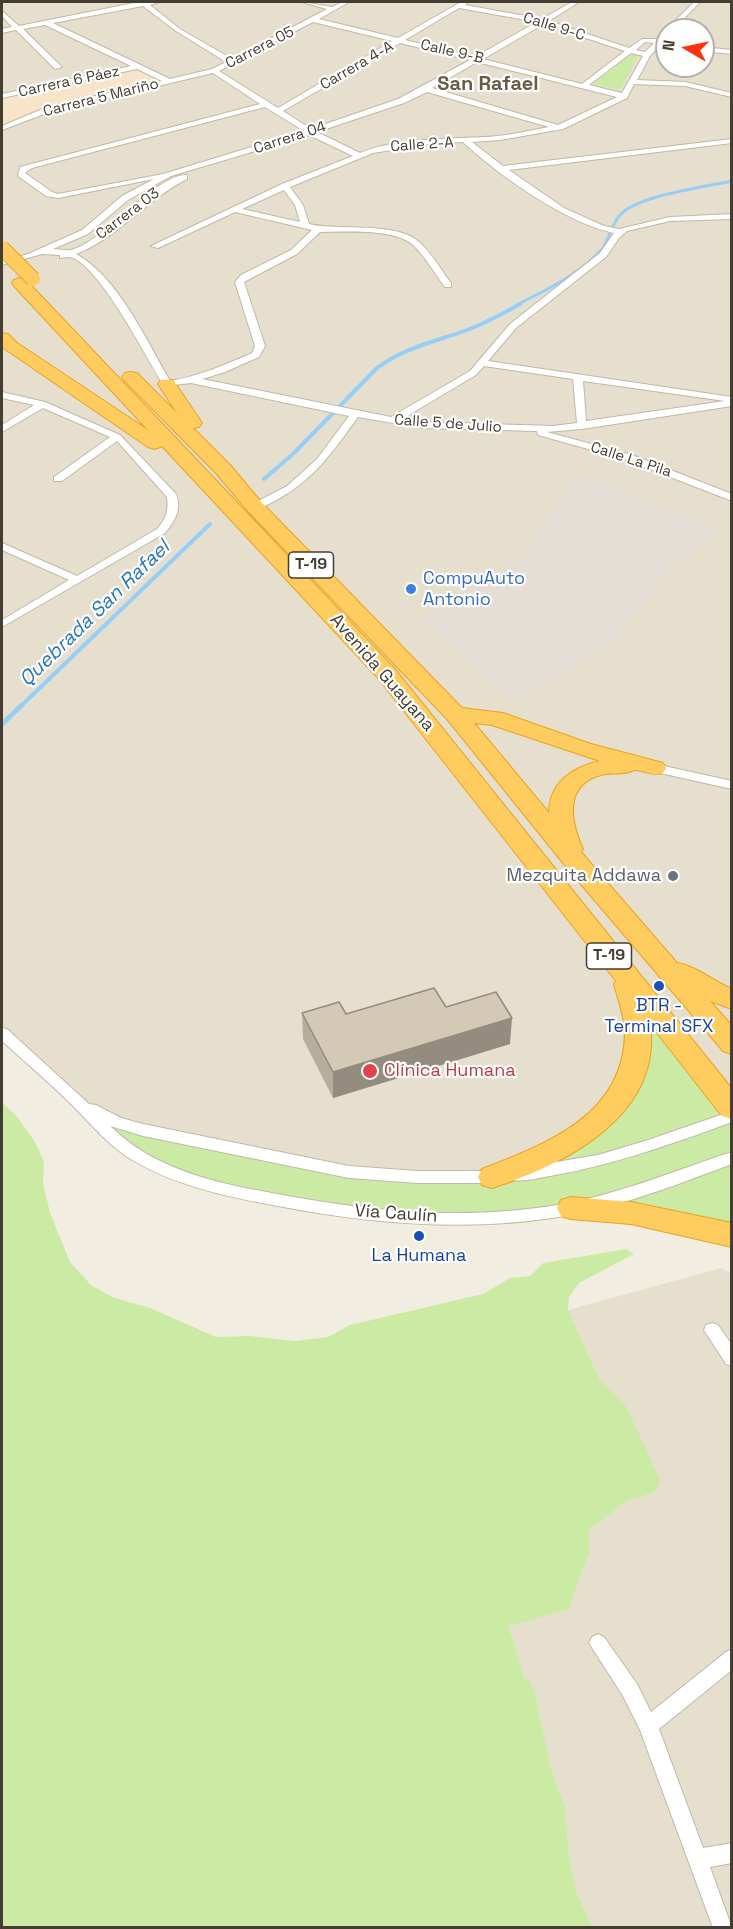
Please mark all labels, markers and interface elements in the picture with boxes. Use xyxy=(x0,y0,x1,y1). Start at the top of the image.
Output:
street label: Calle 9-C xyxy=(521,9,587,45)
north arrow xyxy=(655,18,715,78)
street label: Carrera 05 xyxy=(223,23,297,73)
street label: Calle 9-B xyxy=(419,36,485,68)
street label: Carrera 4-A xyxy=(317,38,397,94)
text: N xyxy=(657,38,680,52)
street label: Carrera 6 Páez xyxy=(17,63,121,101)
district label: San Rafael xyxy=(437,73,539,97)
street label: Carrera 5 Mariño xyxy=(41,75,161,121)
street label: Carrera 04 xyxy=(252,118,328,158)
street label: Calle 2-A xyxy=(390,134,454,156)
street label: Carrera 03 xyxy=(93,184,163,244)
street label: Calle 5 de Julio xyxy=(394,411,502,437)
street label: Calle La Pila xyxy=(588,438,674,482)
water label: Quebrada San Rafael xyxy=(15,536,175,692)
road number: T-19 xyxy=(288,552,334,578)
place label: CompuAuto Antonio xyxy=(423,568,525,610)
marker: CompuAuto Antonio xyxy=(404,582,418,596)
street label: Avenida Guayana xyxy=(325,610,439,736)
place label: Mezquita Addawa xyxy=(507,865,661,887)
marker: Mezquita Addawa xyxy=(666,869,680,883)
road number: T-19 xyxy=(586,943,632,969)
marker: BTR - Terminal SFX xyxy=(652,979,666,993)
place label: BTR - Terminal SFX xyxy=(605,995,713,1038)
place label: Clínica Humana xyxy=(384,1060,516,1082)
marker: Clínica Humana xyxy=(361,1062,379,1080)
street label: Vía Caulín xyxy=(354,1200,438,1228)
marker: La Humana xyxy=(412,1229,426,1243)
place label: La Humana xyxy=(372,1245,466,1267)

